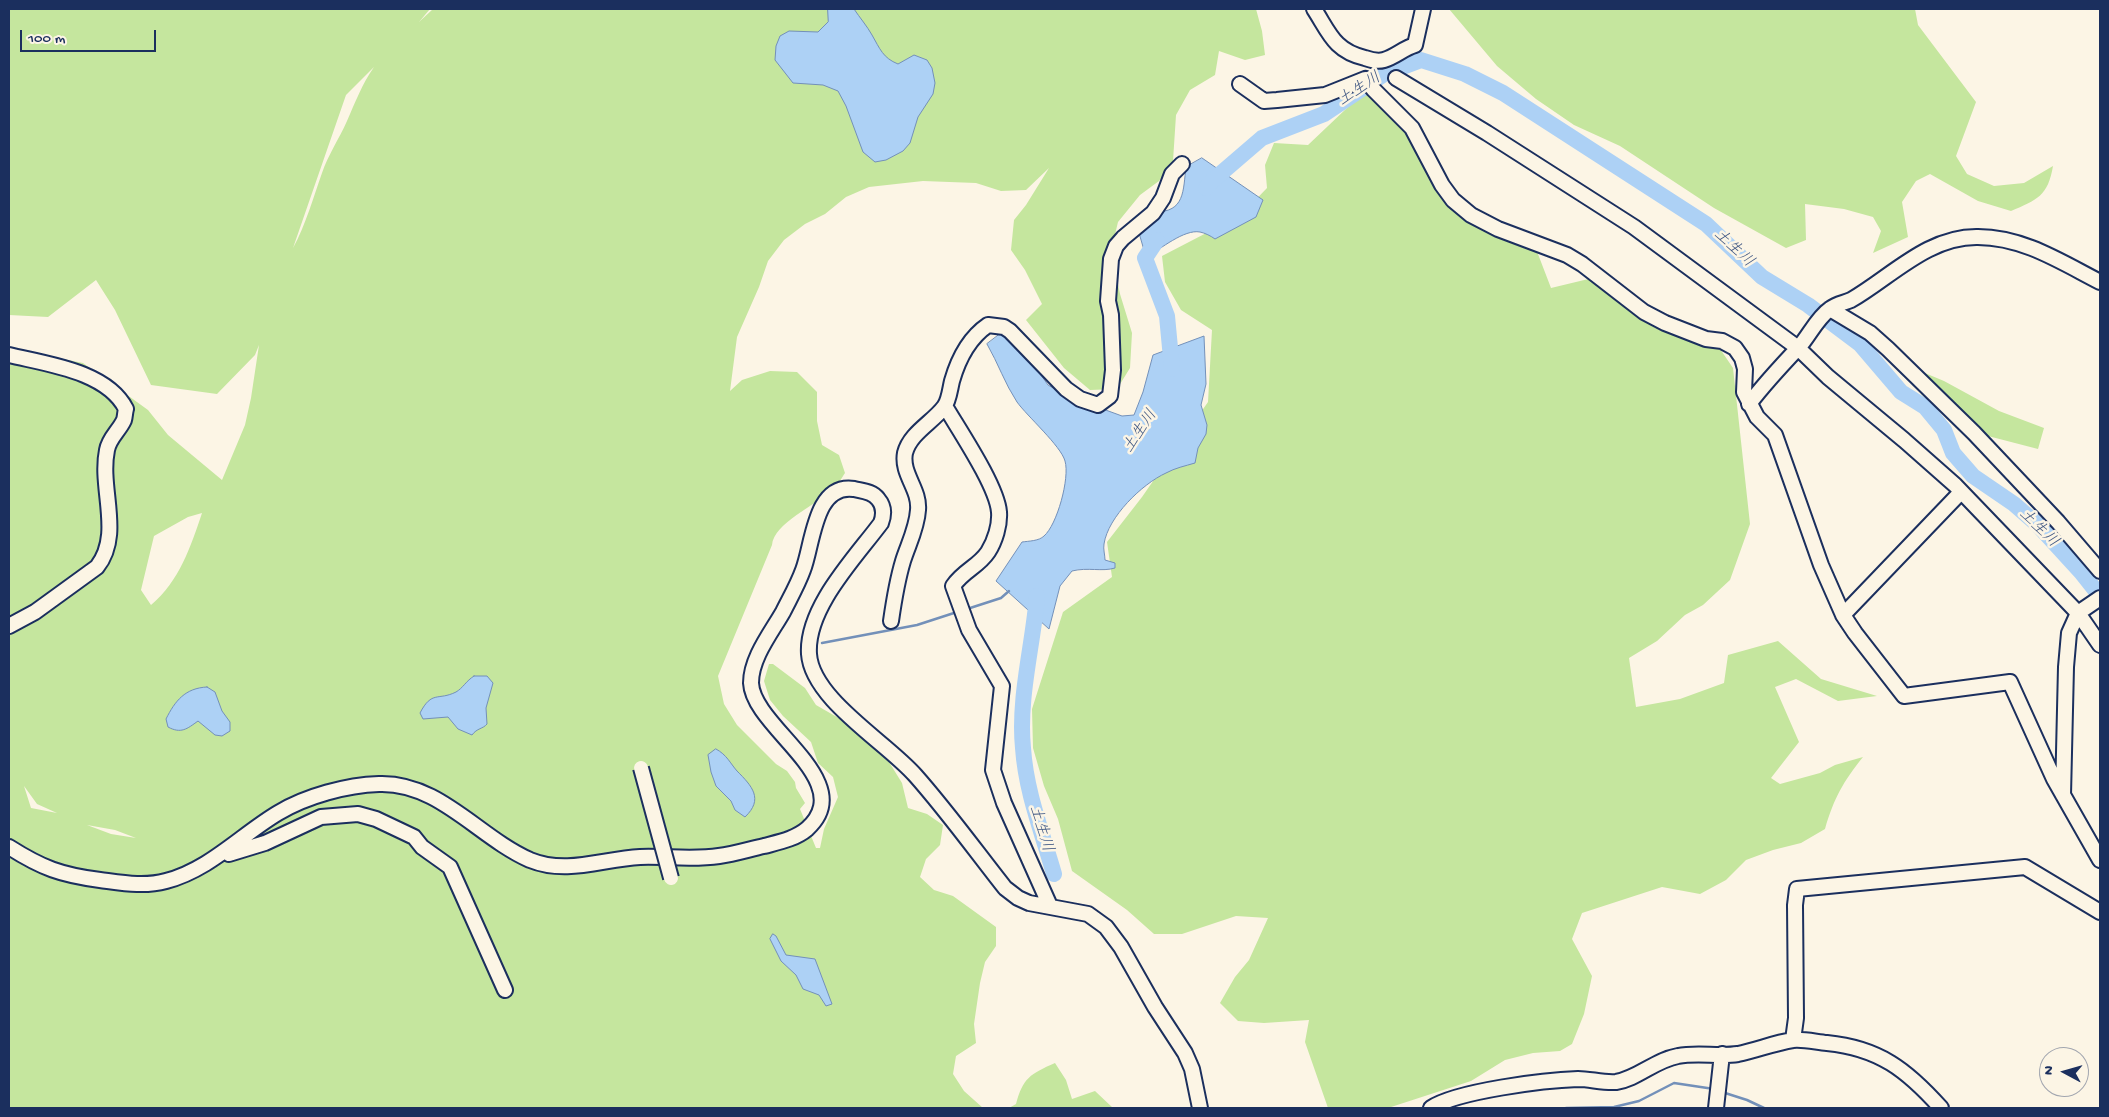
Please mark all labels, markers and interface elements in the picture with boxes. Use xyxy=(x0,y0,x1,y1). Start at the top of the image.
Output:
scale bar xyxy=(22,20,159,52)
text: 100 m xyxy=(28,30,65,48)
water label: 土生川 xyxy=(1335,69,1385,111)
water label: 土生川 xyxy=(1709,226,1757,272)
water label: 土生川 xyxy=(1120,407,1162,457)
water label: 土生川 xyxy=(2014,505,2062,553)
water label: 土生川 xyxy=(1024,803,1056,855)
north arrow xyxy=(2039,1047,2089,1097)
text: N xyxy=(2041,1065,2059,1076)

